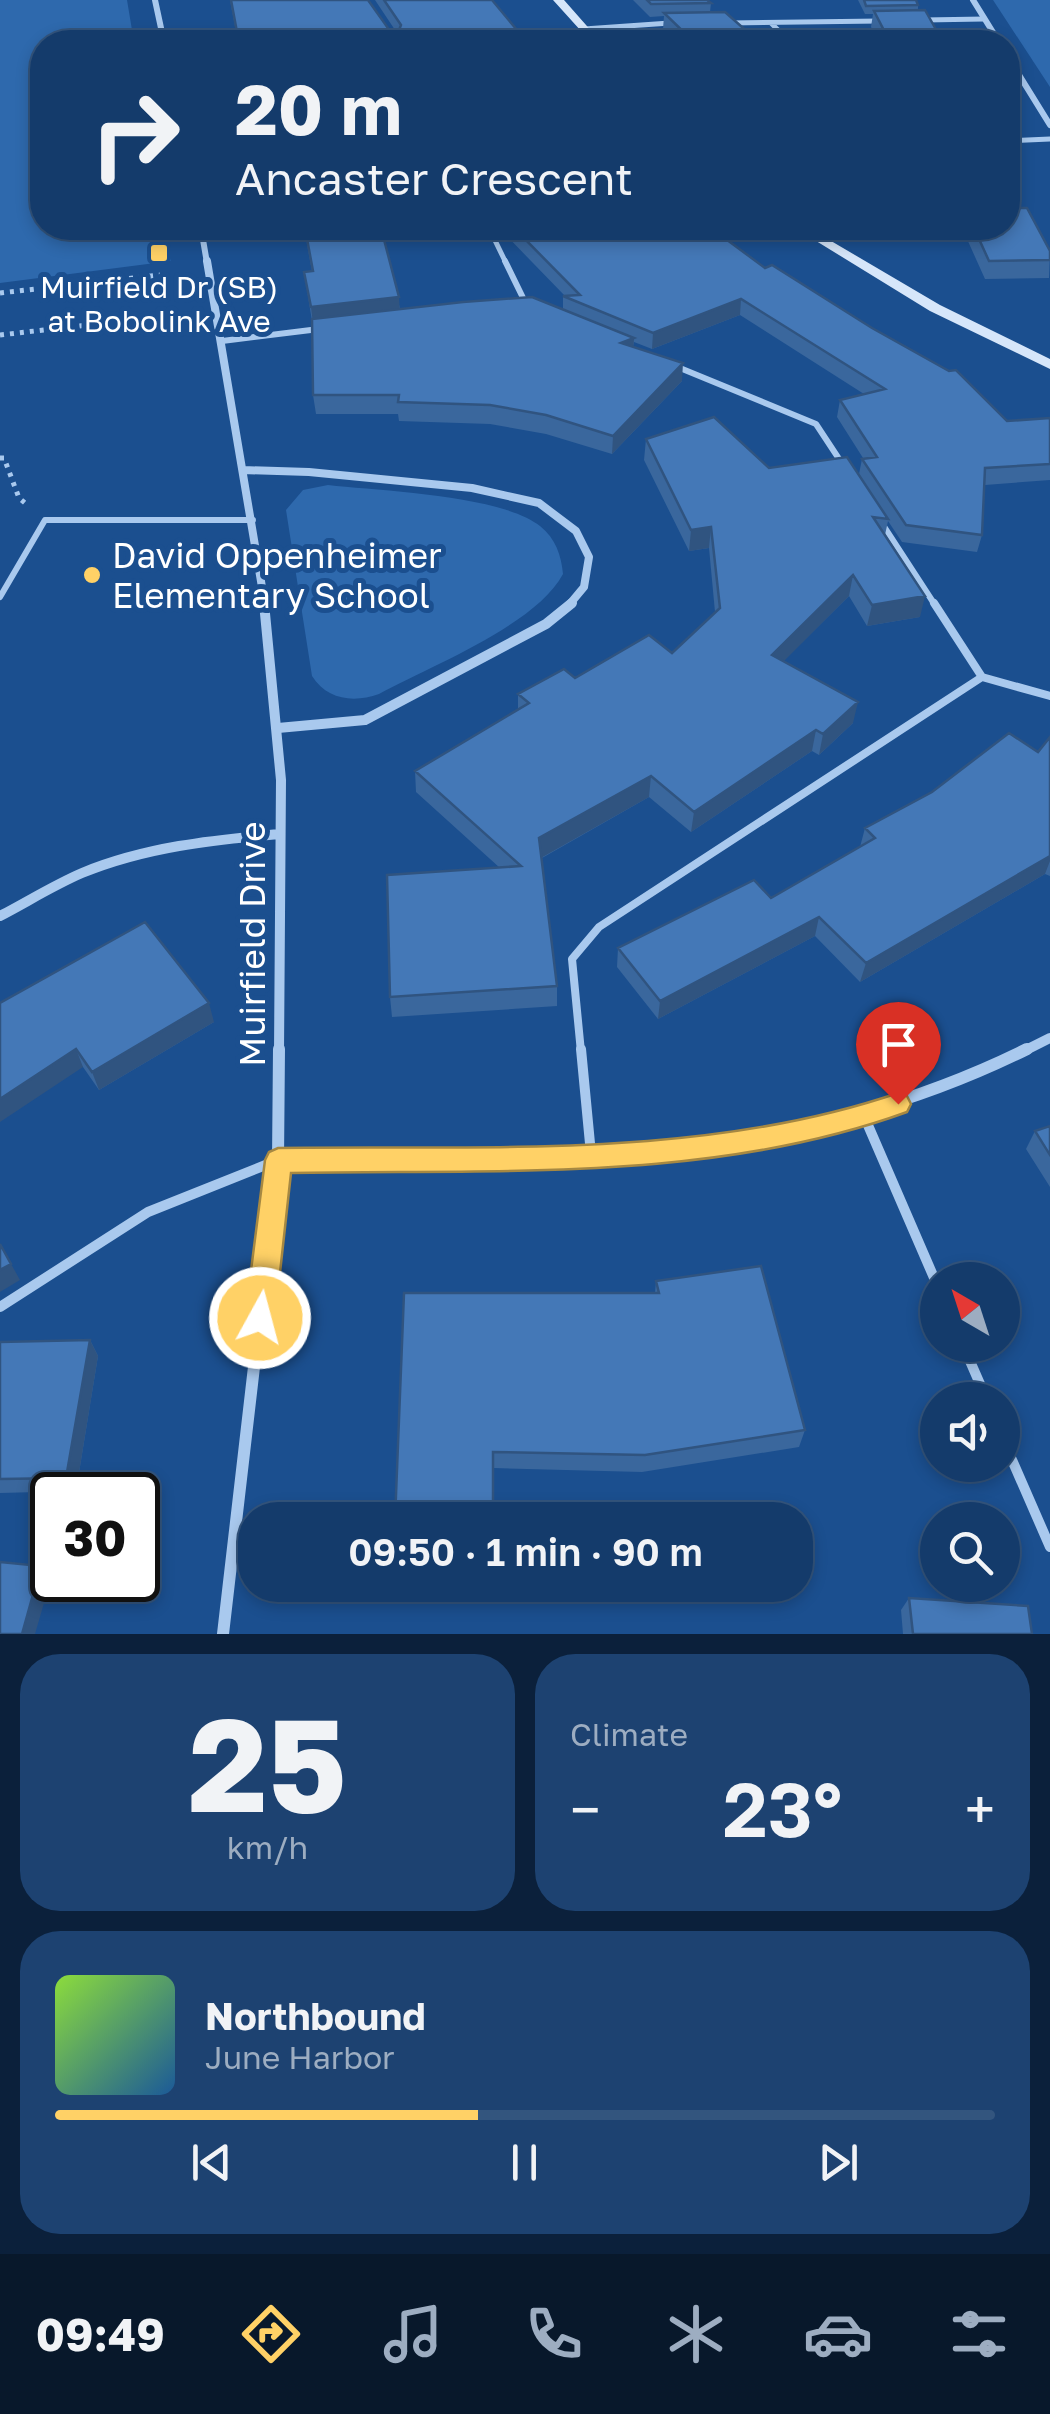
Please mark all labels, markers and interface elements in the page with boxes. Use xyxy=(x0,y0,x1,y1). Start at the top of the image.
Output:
text: 20 m xyxy=(235,66,402,150)
icon: right xyxy=(70,70,200,200)
text: Ancaster Crescent xyxy=(235,151,633,205)
marker: Muirfield Dr (SB) at Bobolink Ave xyxy=(148,242,170,264)
place label: Muirfield Dr (SB) at Bobolink Ave xyxy=(40,269,278,339)
place label: David Oppenheimer Elementary School xyxy=(112,534,442,616)
marker: David Oppenheimer Elementary School xyxy=(81,564,103,586)
street label: Muirfield Drive xyxy=(231,821,273,1067)
pin xyxy=(856,1002,941,1105)
icon: arrive xyxy=(871,1017,926,1072)
north arrow xyxy=(920,1262,1020,1362)
map controls xyxy=(920,1262,1020,1602)
position arrow xyxy=(208,1266,312,1370)
button: sound xyxy=(920,1382,1020,1482)
speed limit sign: 30 xyxy=(30,1472,160,1602)
button: search xyxy=(920,1502,1020,1602)
text: 09:50 · 1 min · 90 m xyxy=(348,1529,703,1574)
text: 25 xyxy=(188,1685,347,1841)
text: Climate xyxy=(570,1715,688,1753)
text: 23° xyxy=(723,1763,842,1854)
text: − xyxy=(570,1776,600,1842)
text: + xyxy=(965,1776,995,1842)
text: km/h xyxy=(227,1828,308,1866)
text: Northbound xyxy=(205,1993,426,2038)
text: June Harbor xyxy=(205,2038,395,2076)
icon: previous xyxy=(184,2135,239,2190)
icon: pause xyxy=(497,2135,552,2190)
icon: next xyxy=(811,2135,866,2190)
icon: directions xyxy=(236,2299,306,2369)
icon: music xyxy=(378,2299,448,2369)
icon: phone xyxy=(519,2299,589,2369)
icon: climate xyxy=(661,2299,731,2369)
icon: car xyxy=(803,2299,873,2369)
icon: filters xyxy=(944,2299,1014,2369)
text: 09:49 xyxy=(36,2307,165,2361)

